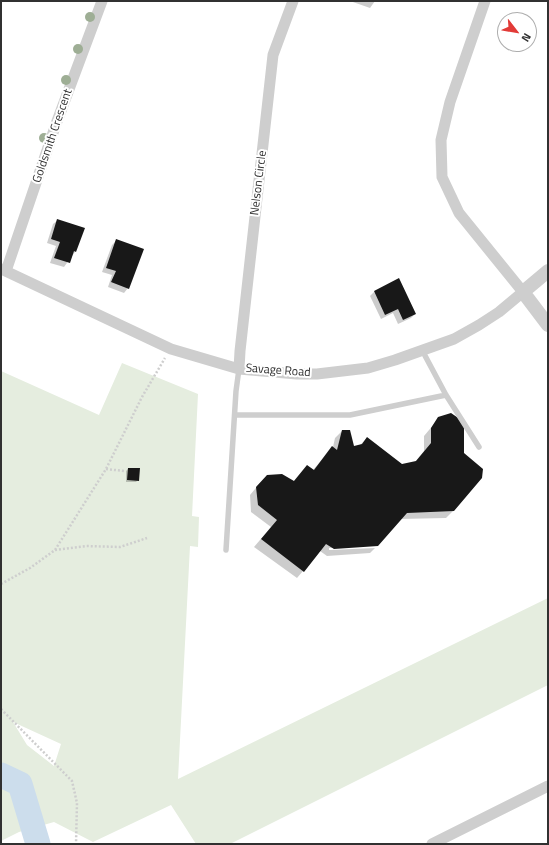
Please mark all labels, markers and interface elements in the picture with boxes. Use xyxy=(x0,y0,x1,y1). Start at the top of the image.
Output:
north arrow xyxy=(497,12,537,52)
text: N xyxy=(518,30,535,45)
street label: Goldsmith Crescent xyxy=(30,87,76,185)
street label: Nelson Circle xyxy=(248,150,270,216)
street label: Savage Road xyxy=(245,362,311,380)

